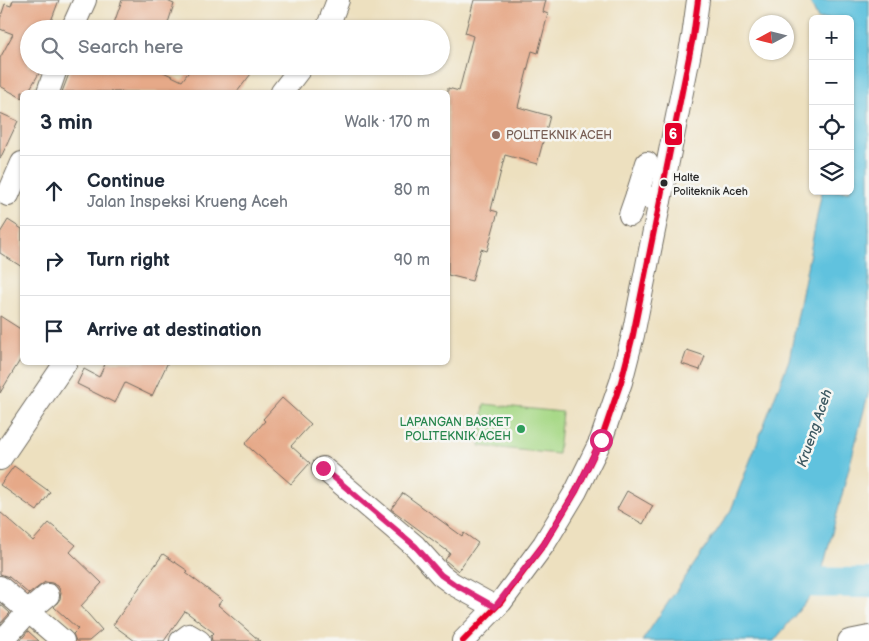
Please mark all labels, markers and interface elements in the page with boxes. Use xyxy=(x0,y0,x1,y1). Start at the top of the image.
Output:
north arrow xyxy=(749,15,794,60)
map controls xyxy=(809,15,854,195)
button: + xyxy=(809,15,854,60)
search box xyxy=(20,20,450,75)
icon: search xyxy=(38,34,66,62)
text: Search here xyxy=(78,36,183,59)
button: − xyxy=(809,60,854,105)
button: locate xyxy=(809,105,854,150)
text: 3 min xyxy=(40,110,93,135)
text: Walk · 170 m xyxy=(344,113,430,132)
line badge: 6 xyxy=(664,122,683,146)
text: 6 xyxy=(669,126,677,143)
place label: POLITEKNIK ACEH xyxy=(506,128,612,143)
marker: POLITEKNIK ACEH xyxy=(490,129,502,141)
button: layers xyxy=(809,150,854,195)
text: Continue xyxy=(87,170,165,193)
place label: Halte Politeknik Aceh xyxy=(673,171,748,198)
icon: ahead xyxy=(40,177,68,205)
marker: Halte Politeknik Aceh xyxy=(659,178,669,188)
text: 80 m xyxy=(394,181,430,200)
text: Jalan Inspeksi Krueng Aceh xyxy=(87,193,288,212)
icon: right xyxy=(40,247,68,275)
text: Turn right xyxy=(87,249,170,272)
text: 90 m xyxy=(394,251,430,270)
icon: arrive xyxy=(40,317,68,345)
text: Arrive at destination xyxy=(87,319,262,342)
water label: Krueng Aceh xyxy=(793,387,836,469)
place label: LAPANGAN BASKET POLITEKNIK ACEH xyxy=(400,415,512,444)
marker: LAPANGAN BASKET POLITEKNIK ACEH xyxy=(515,423,527,435)
route start xyxy=(590,429,613,452)
route end xyxy=(312,457,335,480)

